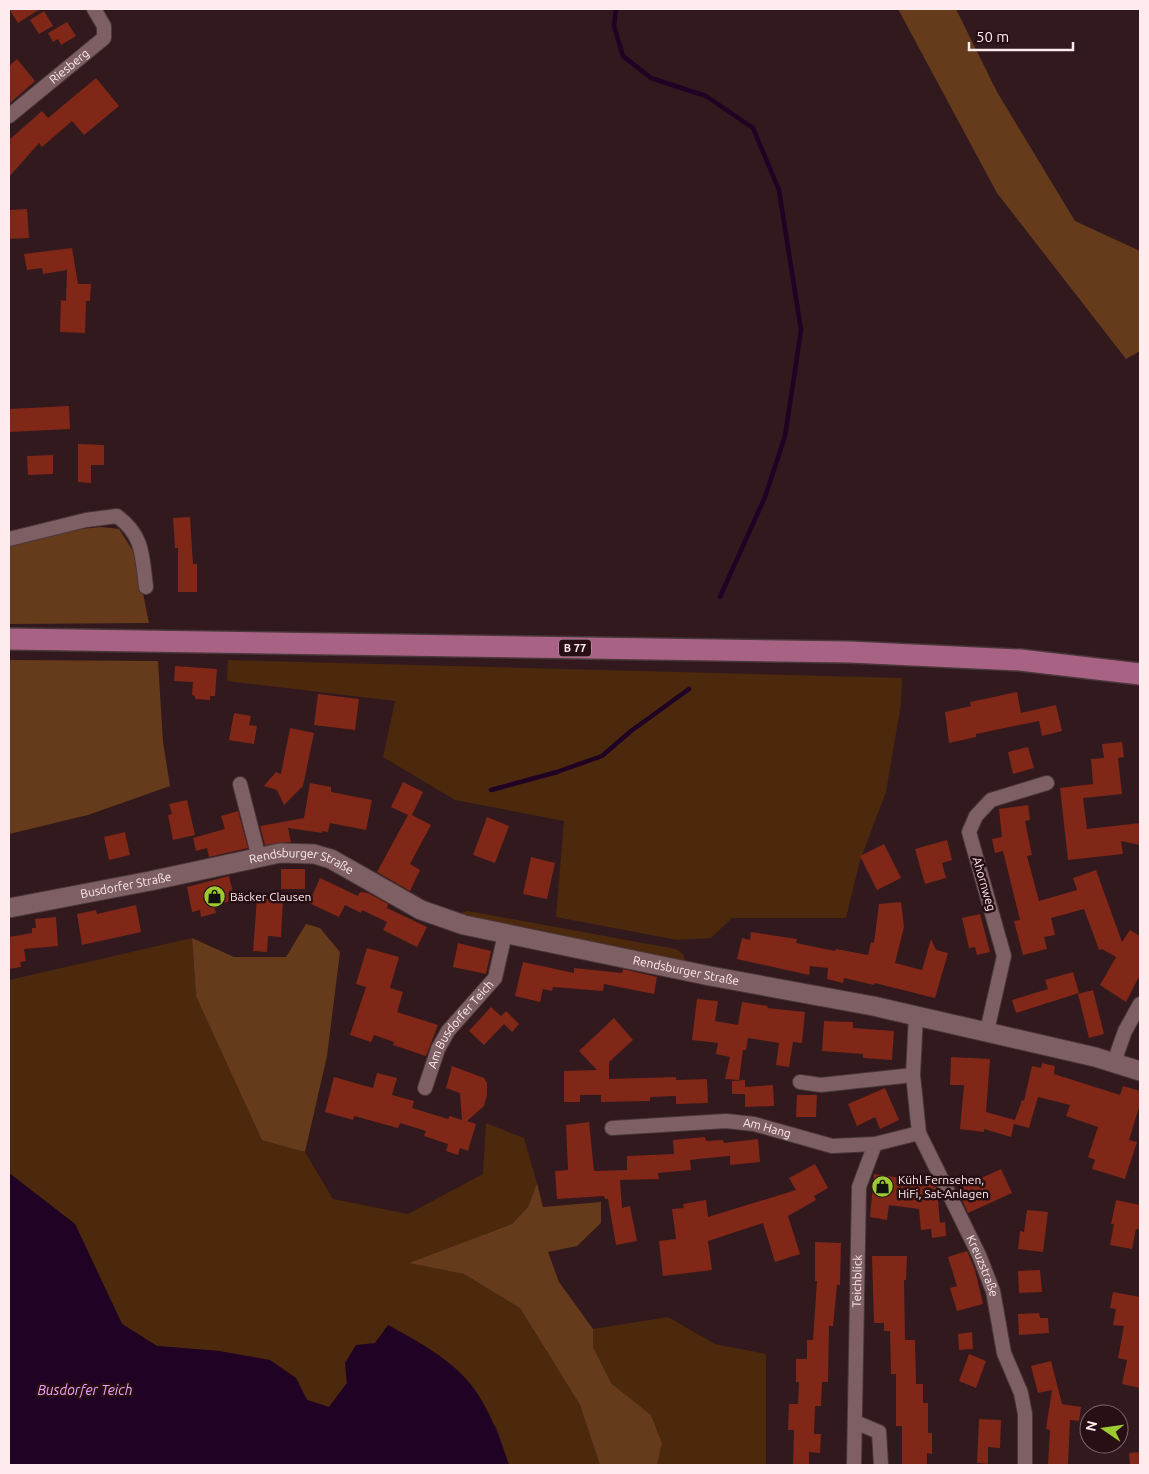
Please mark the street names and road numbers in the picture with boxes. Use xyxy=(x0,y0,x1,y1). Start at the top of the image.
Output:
street label: Riesberg xyxy=(47,46,91,86)
road number: B 77 xyxy=(559,640,591,656)
street label: Rendsburger Straße xyxy=(248,846,356,876)
street label: Ahornweg xyxy=(971,855,998,913)
street label: Busdorfer Straße xyxy=(79,870,172,900)
street label: Rendsburger Straße xyxy=(632,953,740,987)
street label: Am Busdorfer Teich xyxy=(425,978,496,1070)
street label: Am Hang xyxy=(742,1116,793,1140)
street label: Kreuzstraße xyxy=(964,1233,1001,1298)
street label: Teichblick xyxy=(850,1254,864,1308)

